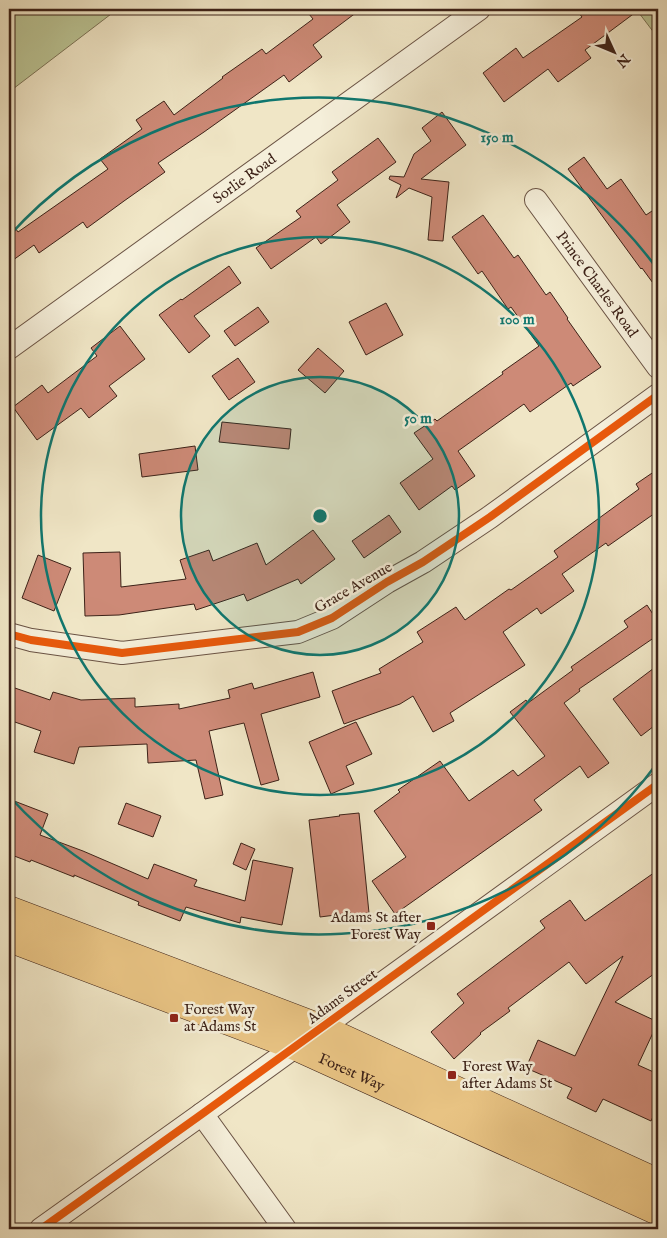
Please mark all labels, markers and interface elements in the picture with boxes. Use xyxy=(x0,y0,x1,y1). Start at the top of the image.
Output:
north arrow xyxy=(590,28,640,78)
text: N xyxy=(612,49,634,71)
text: 150 m xyxy=(480,128,514,147)
street label: Sorlie Road xyxy=(209,149,281,208)
street label: Prince Charles Road xyxy=(552,227,643,342)
text: 100 m xyxy=(499,310,535,329)
text: 50 m xyxy=(404,409,432,428)
centre of rings xyxy=(311,507,329,525)
street label: Grace Avenue xyxy=(311,558,395,617)
place label: Adams St after Forest Way xyxy=(330,908,422,944)
marker: Adams St after Forest Way xyxy=(425,920,437,932)
street label: Adams Street xyxy=(303,965,381,1029)
place label: Forest Way at Adams St xyxy=(184,1000,257,1036)
marker: Forest Way at Adams St xyxy=(168,1012,180,1024)
street label: Forest Way xyxy=(315,1049,388,1096)
place label: Forest Way after Adams St xyxy=(462,1057,552,1093)
marker: Forest Way after Adams St xyxy=(446,1069,458,1081)

